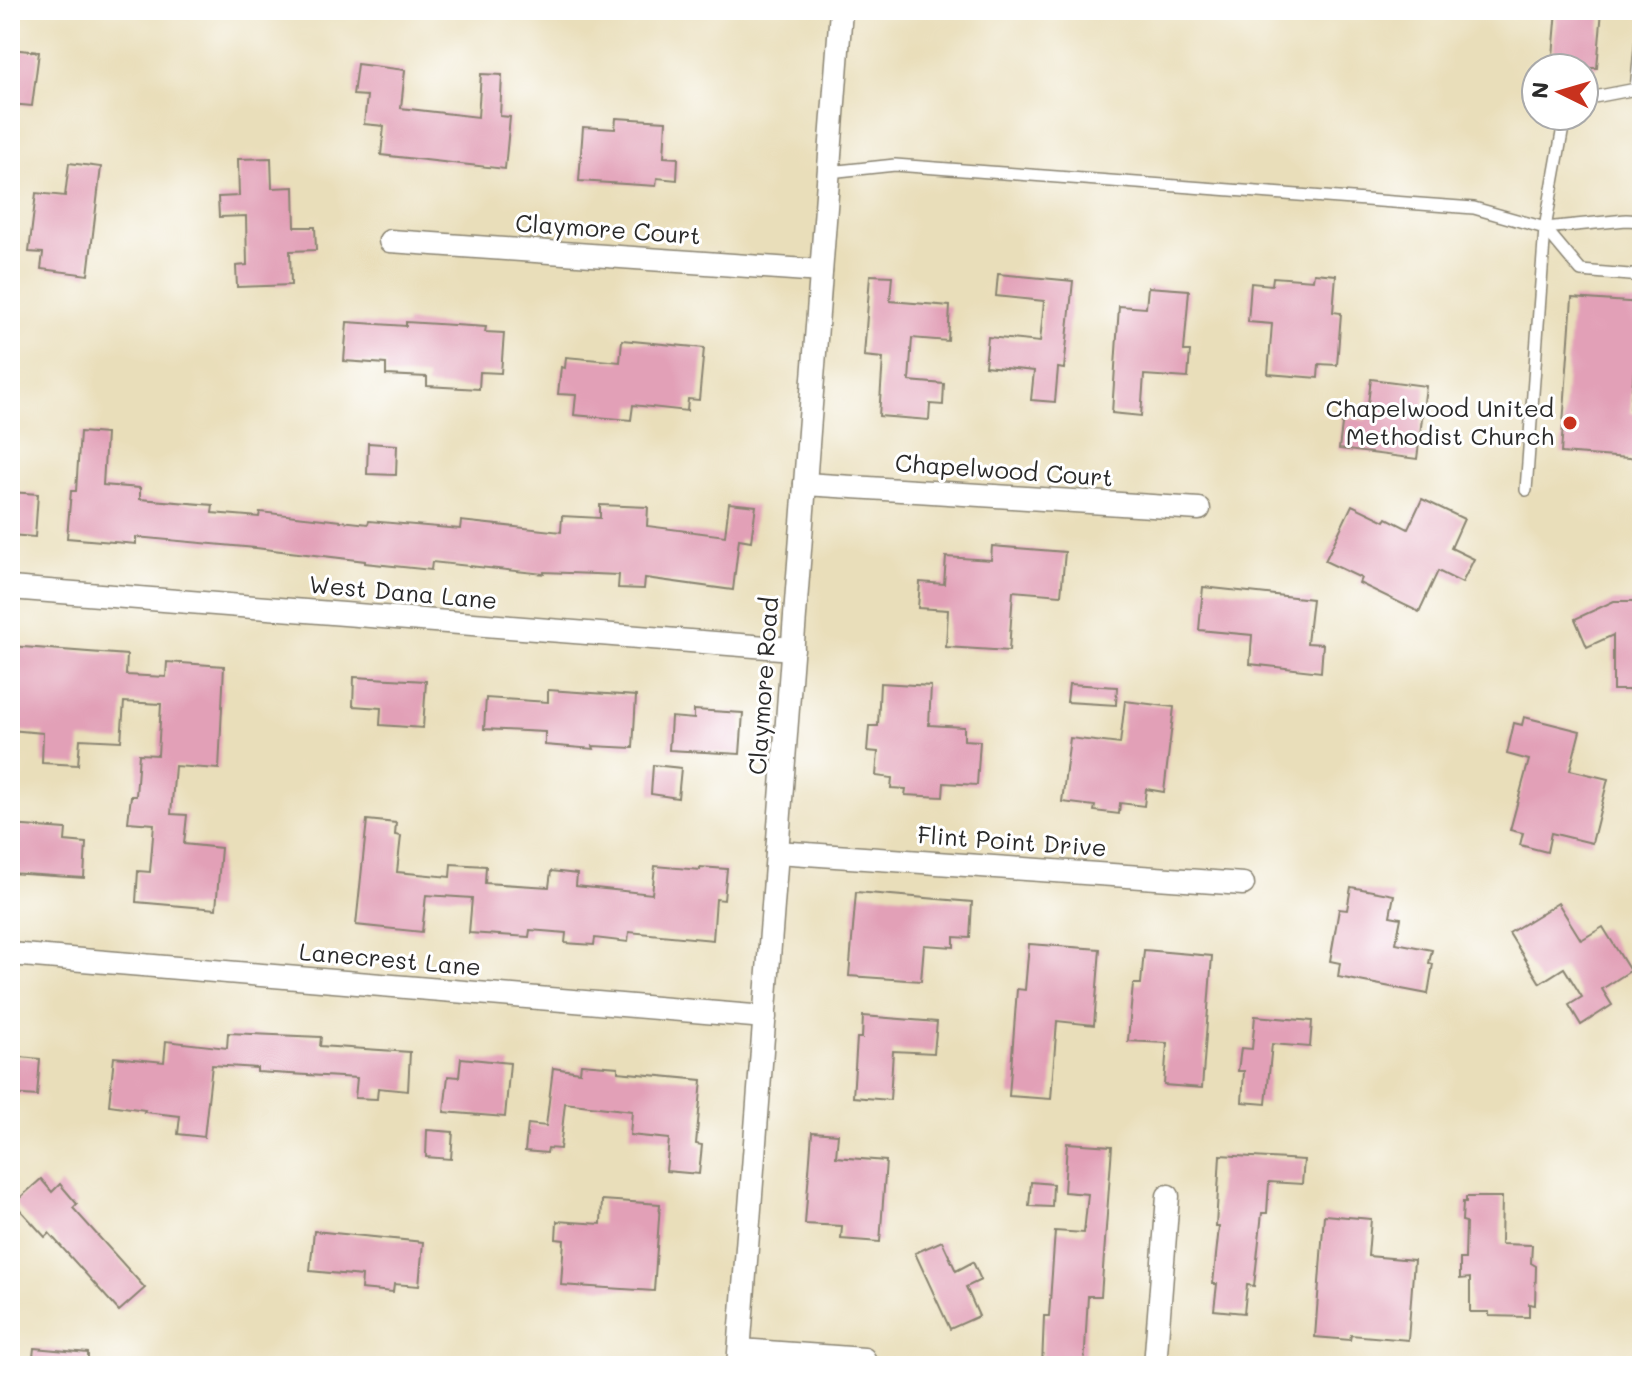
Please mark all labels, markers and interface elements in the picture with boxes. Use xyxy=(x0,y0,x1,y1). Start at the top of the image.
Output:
north arrow xyxy=(1520,52,1600,132)
text: N xyxy=(1524,81,1555,100)
street label: Claymore Court xyxy=(514,207,702,250)
place label: Chapelwood United Methodist Church xyxy=(1325,392,1554,451)
marker: Chapelwood United Methodist Church xyxy=(1561,414,1579,432)
street label: Chapelwood Court xyxy=(894,446,1114,493)
street label: West Dana Lane xyxy=(308,568,499,615)
street label: Claymore Road xyxy=(741,596,784,776)
street label: Flint Point Drive xyxy=(916,818,1108,863)
street label: Lanecrest Lane xyxy=(298,935,482,982)

